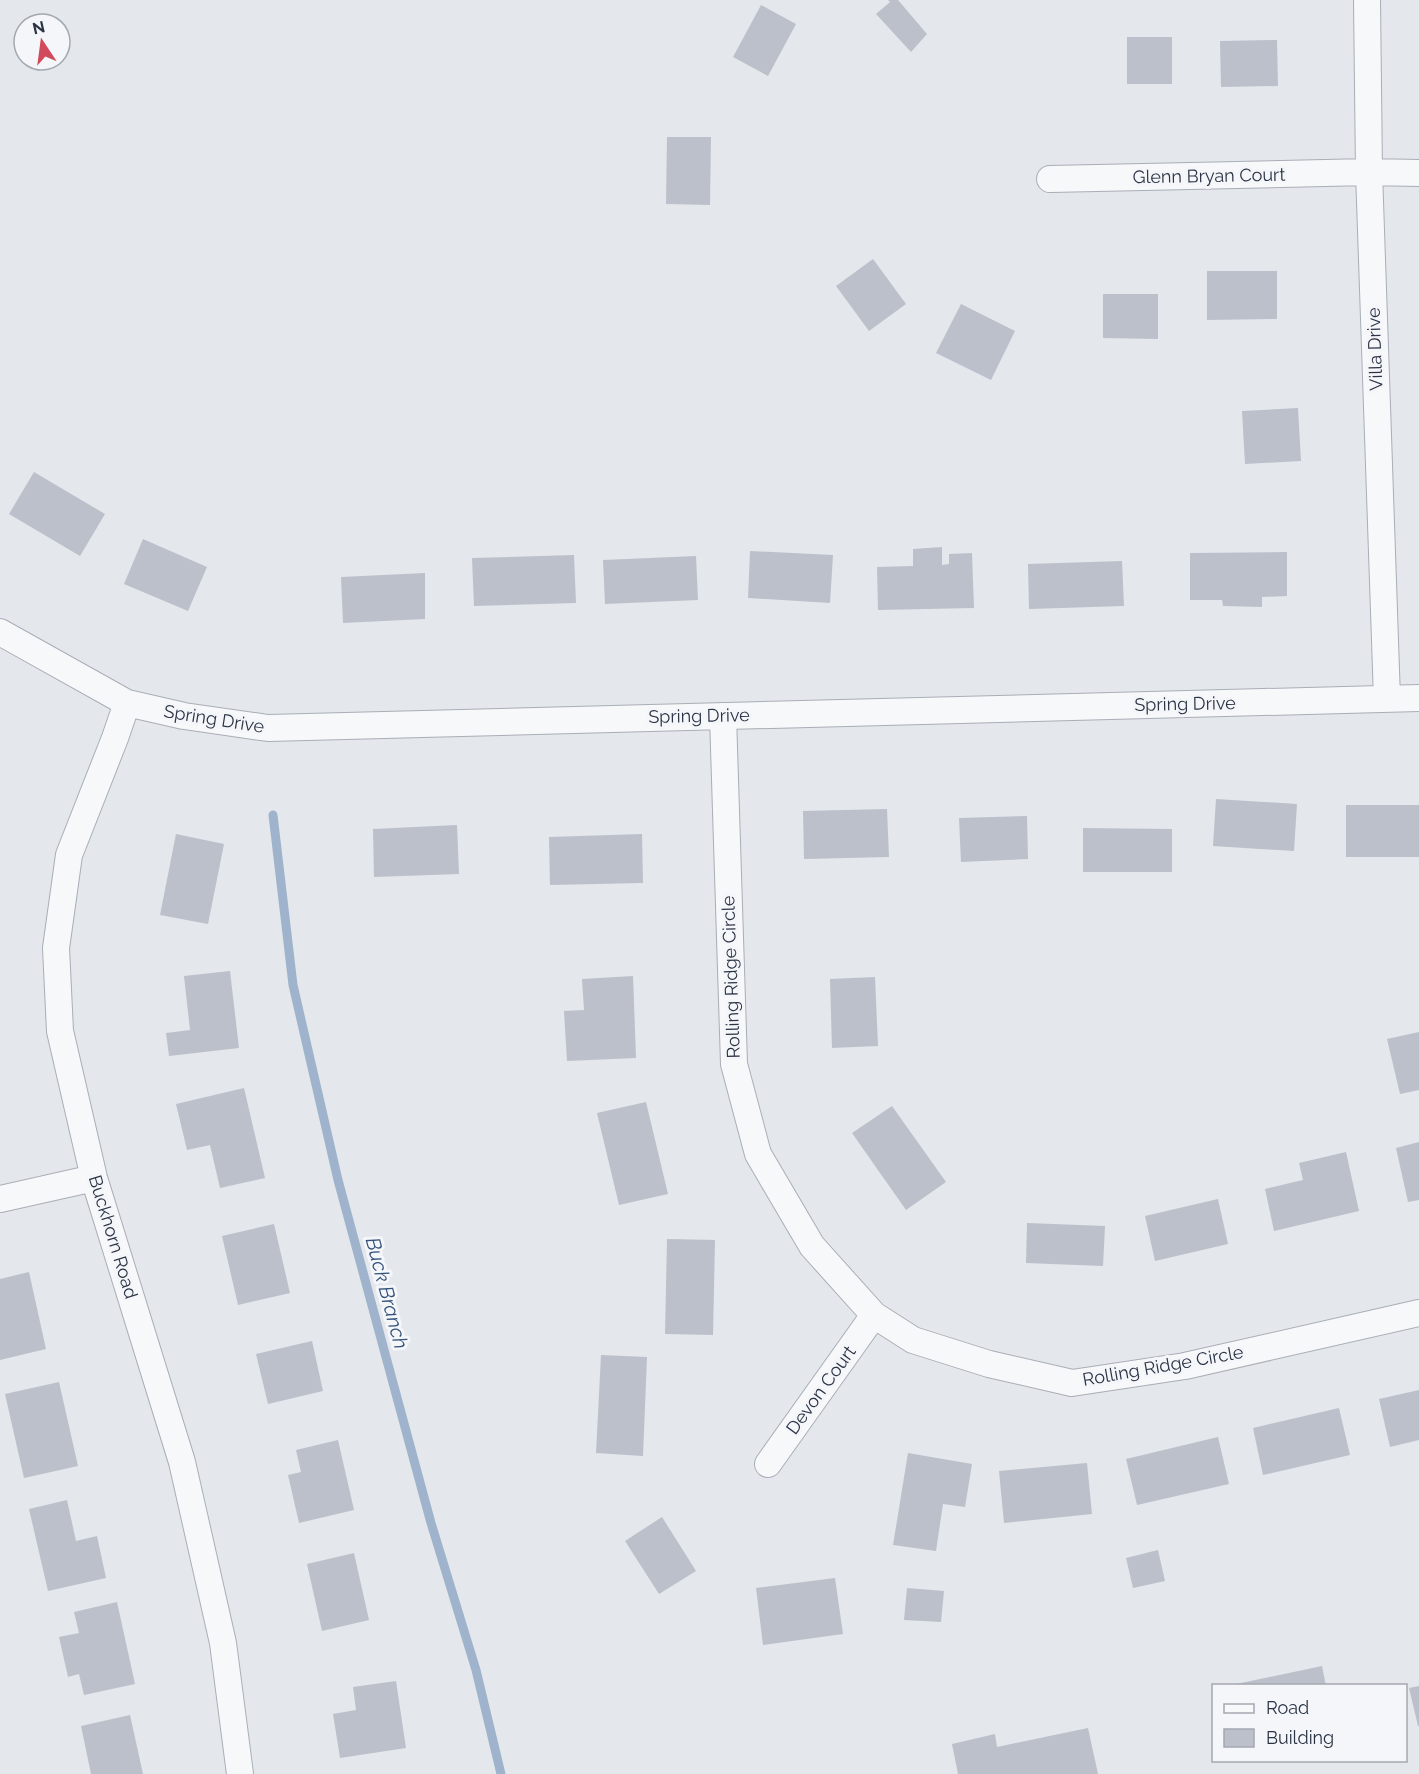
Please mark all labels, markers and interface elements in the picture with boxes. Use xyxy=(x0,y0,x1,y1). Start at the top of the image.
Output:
north arrow xyxy=(12,12,72,72)
text: N xyxy=(31,17,47,39)
street label: Glenn Bryan Court xyxy=(1132,164,1286,187)
street label: Villa Drive xyxy=(1363,307,1386,391)
street label: Spring Drive xyxy=(1134,692,1236,715)
street label: Spring Drive xyxy=(162,700,266,737)
street label: Spring Drive xyxy=(648,704,750,727)
street label: Rolling Ridge Circle xyxy=(717,895,744,1059)
street label: Buckhorn Road xyxy=(85,1173,142,1301)
water label: Buck Branch xyxy=(361,1235,413,1351)
street label: Devon Court xyxy=(781,1341,860,1438)
street label: Rolling Ridge Circle xyxy=(1081,1341,1245,1390)
legend xyxy=(1212,1684,1407,1762)
text: Road xyxy=(1266,1697,1309,1718)
text: Building xyxy=(1266,1727,1334,1748)

